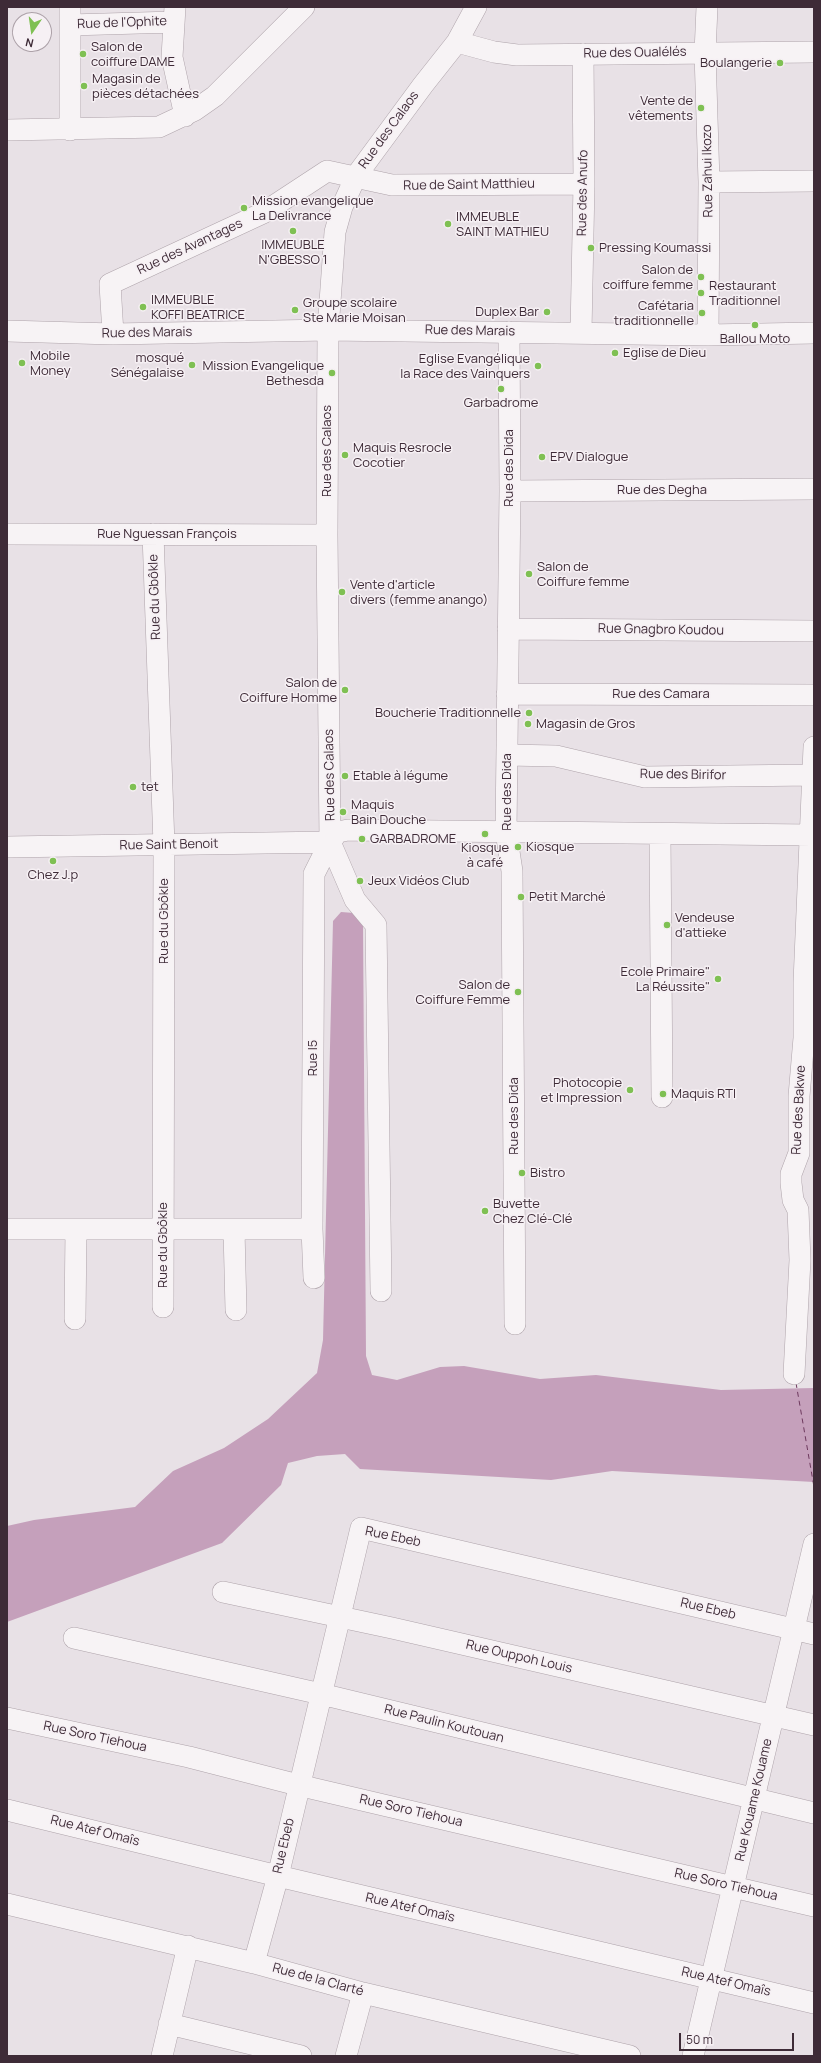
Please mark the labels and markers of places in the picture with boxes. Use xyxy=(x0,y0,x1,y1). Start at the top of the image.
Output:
place label: Salon de coiffure DAME xyxy=(91,39,175,70)
marker: Salon de coiffure DAME xyxy=(78,49,88,59)
place label: Boulangerie xyxy=(700,55,772,71)
marker: Boulangerie xyxy=(775,58,785,68)
place label: Magasin de pièces détachées xyxy=(92,71,199,102)
marker: Magasin de pièces détachées xyxy=(79,81,89,91)
place label: Vente de vêtements xyxy=(628,93,693,124)
marker: Vente de vêtements xyxy=(696,103,706,113)
place label: Mission evangelique La Delivrance xyxy=(252,193,374,224)
marker: Mission evangelique La Delivrance xyxy=(239,203,249,213)
place label: IMMEUBLE SAINT MATHIEU xyxy=(456,209,549,240)
marker: IMMEUBLE SAINT MATHIEU xyxy=(443,219,453,229)
marker: IMMEUBLE N'GBESSO 1 xyxy=(288,226,298,236)
place label: IMMEUBLE N'GBESSO 1 xyxy=(258,237,328,268)
place label: Pressing Koumassi xyxy=(599,240,711,256)
marker: Pressing Koumassi xyxy=(586,243,596,253)
place label: Salon de coiffure femme xyxy=(603,262,693,293)
marker: Salon de coiffure femme xyxy=(696,272,706,282)
place label: Restaurant Traditionnel xyxy=(709,278,780,309)
marker: Restaurant Traditionnel xyxy=(696,288,706,298)
place label: IMMEUBLE KOFFI BEATRICE xyxy=(151,292,245,323)
place label: Groupe scolaire Ste Marie Moisan xyxy=(303,295,406,326)
place label: Cafétaria traditionnelle xyxy=(614,298,694,329)
marker: IMMEUBLE KOFFI BEATRICE xyxy=(138,302,148,312)
place label: Duplex Bar xyxy=(475,304,539,320)
marker: Groupe scolaire Ste Marie Moisan xyxy=(290,305,300,315)
marker: Duplex Bar xyxy=(542,307,552,317)
marker: Cafétaria traditionnelle xyxy=(697,308,707,318)
marker: Ballou Moto xyxy=(750,320,760,330)
place label: Ballou Moto xyxy=(720,331,790,347)
place label: Eglise de Dieu xyxy=(623,345,706,361)
place label: Mobile Money xyxy=(30,348,71,379)
marker: Eglise de Dieu xyxy=(610,348,620,358)
place label: mosqué Sénégalaise xyxy=(111,350,184,381)
place label: Eglise Evangélique la Race des Vainquers xyxy=(400,351,530,382)
marker: Mobile Money xyxy=(17,358,27,368)
place label: Mission Evangelique Bethesda xyxy=(202,358,324,389)
marker: mosqué Sénégalaise xyxy=(187,360,197,370)
marker: Eglise Evangélique la Race des Vainquers xyxy=(533,361,543,371)
marker: Mission Evangelique Bethesda xyxy=(327,368,337,378)
marker: Garbadrome xyxy=(496,384,506,394)
place label: Garbadrome xyxy=(464,395,538,411)
place label: Maquis Resrocle Cocotier xyxy=(353,440,452,471)
place label: EPV Dialogue xyxy=(550,449,628,465)
marker: Maquis Resrocle Cocotier xyxy=(340,450,350,460)
marker: EPV Dialogue xyxy=(537,452,547,462)
place label: Salon de Coiffure femme xyxy=(537,559,629,590)
marker: Salon de Coiffure femme xyxy=(524,569,534,579)
place label: Vente d'article divers (femme anango) xyxy=(350,577,488,608)
marker: Vente d'article divers (femme anango) xyxy=(337,587,347,597)
place label: Salon de Coiffure Homme xyxy=(240,675,337,706)
marker: Salon de Coiffure Homme xyxy=(340,685,350,695)
place label: Boucherie Traditionnelle xyxy=(375,705,521,721)
marker: Boucherie Traditionnelle xyxy=(524,708,534,718)
place label: Magasin de Gros xyxy=(536,716,635,732)
marker: Magasin de Gros xyxy=(523,719,533,729)
place label: Etable à légume xyxy=(353,768,448,784)
marker: Etable à légume xyxy=(340,771,350,781)
place label: tet xyxy=(141,779,159,795)
marker: tet xyxy=(128,782,138,792)
place label: Maquis Bain Douche xyxy=(351,797,426,828)
marker: Maquis Bain Douche xyxy=(338,807,348,817)
marker: Kiosque à café xyxy=(480,829,490,839)
place label: GARBADROME xyxy=(370,831,456,847)
marker: GARBADROME xyxy=(357,834,367,844)
place label: Kiosque xyxy=(526,839,574,855)
place label: Kiosque à café xyxy=(461,840,509,871)
marker: Kiosque xyxy=(513,842,523,852)
marker: Chez J.p xyxy=(48,856,58,866)
place label: Chez J.p xyxy=(28,867,78,883)
place label: Jeux Vidéos Club xyxy=(368,873,470,889)
marker: Jeux Vidéos Club xyxy=(355,876,365,886)
place label: Petit Marché xyxy=(529,889,606,905)
marker: Petit Marché xyxy=(516,892,526,902)
place label: Vendeuse d'attieke xyxy=(675,910,735,941)
marker: Vendeuse d'attieke xyxy=(662,920,672,930)
place label: Ecole Primaire" La Réussite" xyxy=(621,964,710,995)
marker: Ecole Primaire" La Réussite" xyxy=(713,974,723,984)
place label: Salon de Coiffure Femme xyxy=(416,977,510,1008)
marker: Salon de Coiffure Femme xyxy=(513,987,523,997)
place label: Photocopie et Impression xyxy=(541,1075,622,1106)
marker: Photocopie et Impression xyxy=(625,1085,635,1095)
place label: Maquis RTI xyxy=(671,1086,736,1102)
marker: Maquis RTI xyxy=(658,1089,668,1099)
place label: Bistro xyxy=(530,1165,565,1181)
marker: Bistro xyxy=(517,1168,527,1178)
place label: Buvette Chez Clé-Clé xyxy=(493,1196,572,1227)
marker: Buvette Chez Clé-Clé xyxy=(480,1206,490,1216)

